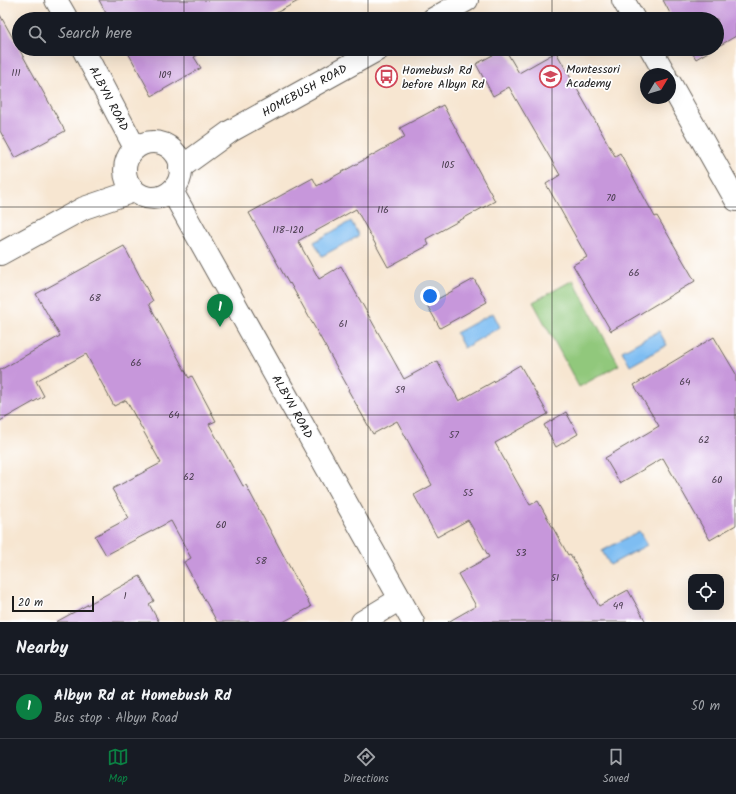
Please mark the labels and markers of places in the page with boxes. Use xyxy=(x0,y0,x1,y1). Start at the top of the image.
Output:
place label: Montessori Academy xyxy=(566,60,621,93)
place label: Homebush Rd before Albyn Rd xyxy=(402,61,485,94)
school or university icon: Montessori Academy xyxy=(538,63,564,89)
bus stop icon: Homebush Rd before Albyn Rd xyxy=(373,64,399,90)
pin: 1 xyxy=(207,294,233,327)

